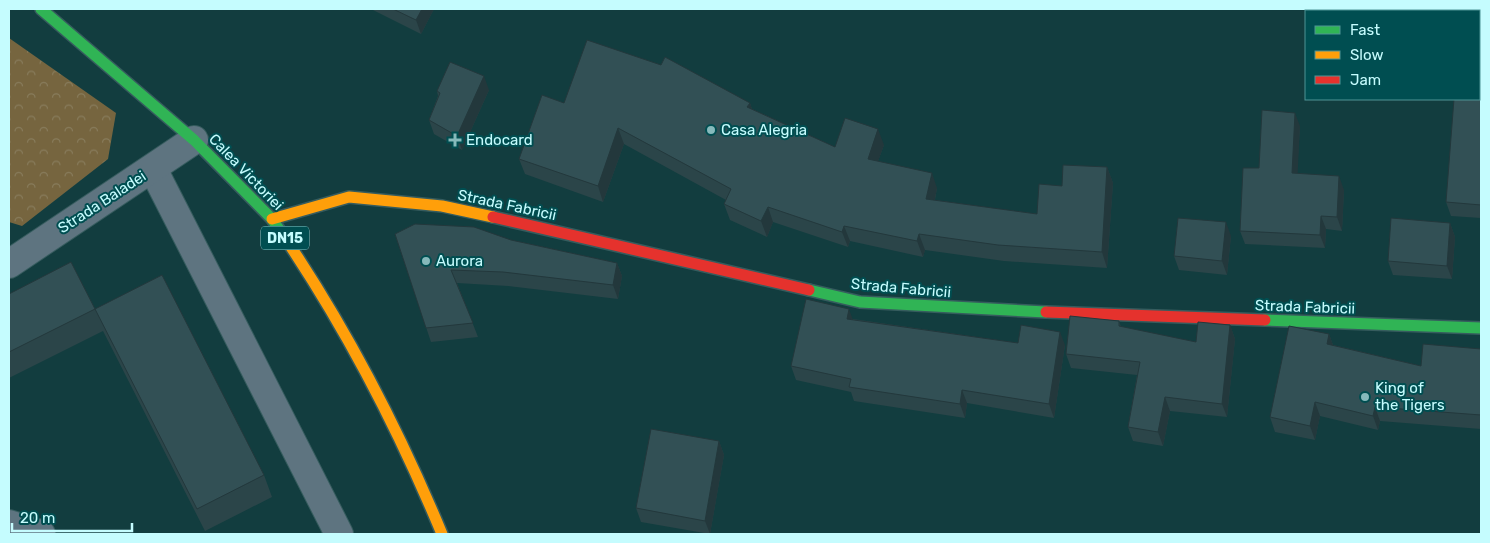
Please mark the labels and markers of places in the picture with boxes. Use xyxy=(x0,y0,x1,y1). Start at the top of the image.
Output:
place label: Casa Alegria xyxy=(721,121,807,139)
marker: Casa Alegria xyxy=(705,124,717,136)
place label: Endocard xyxy=(466,131,533,149)
marker: Endocard xyxy=(448,133,462,147)
place label: Aurora xyxy=(436,252,483,270)
marker: Aurora xyxy=(420,255,432,267)
place label: King of the Tigers xyxy=(1375,379,1445,414)
marker: King of the Tigers xyxy=(1359,391,1371,403)

